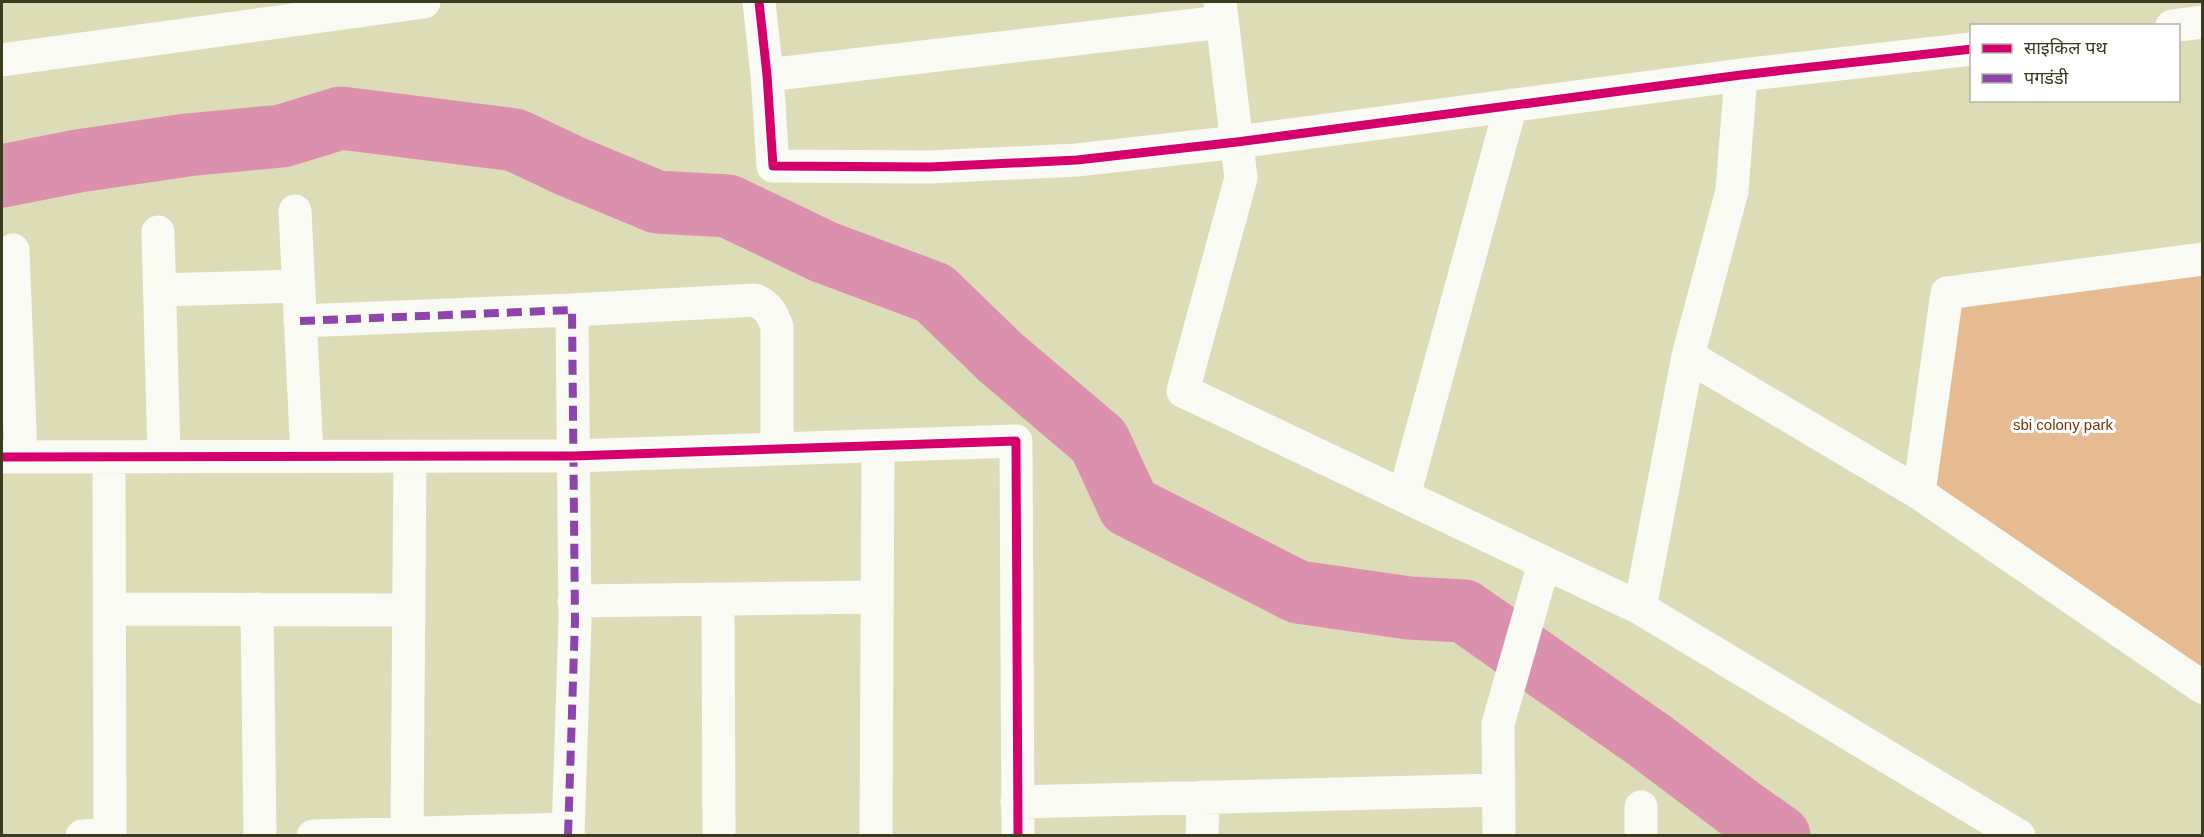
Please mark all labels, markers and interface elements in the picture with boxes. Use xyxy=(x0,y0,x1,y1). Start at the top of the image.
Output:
legend xyxy=(1970,24,2180,102)
text: साइकिल पथ xyxy=(2024,38,2108,58)
text: पगडंडी xyxy=(2024,68,2069,88)
park label: sbi colony park xyxy=(2013,416,2114,433)

